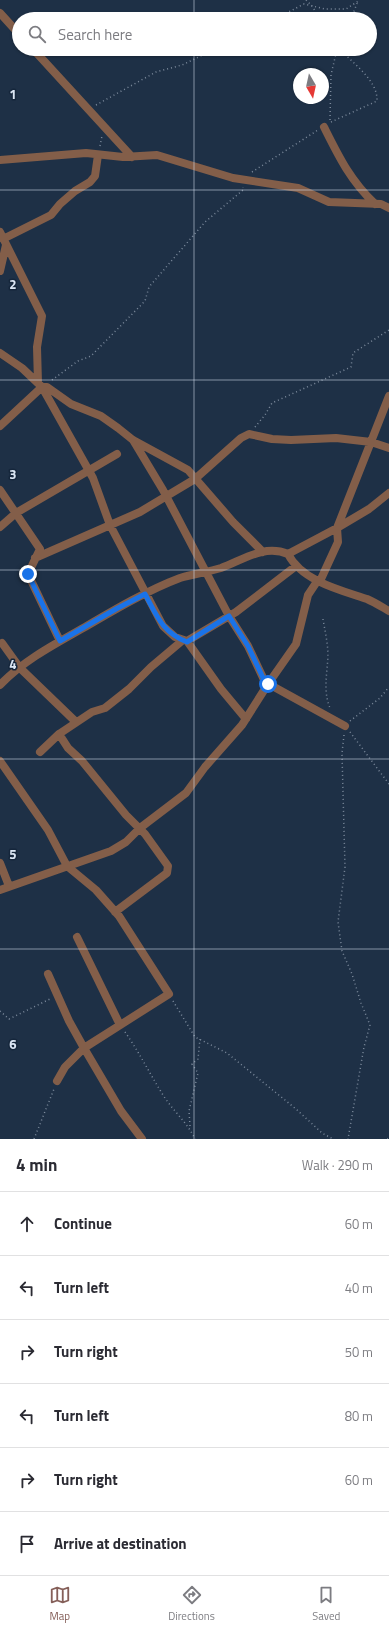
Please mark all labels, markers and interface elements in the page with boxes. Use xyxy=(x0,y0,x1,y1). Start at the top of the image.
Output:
search box xyxy=(12,12,377,56)
icon: search xyxy=(26,23,48,45)
text: Search here xyxy=(58,23,132,46)
north arrow xyxy=(293,68,329,104)
text: 1 xyxy=(9,84,17,104)
text: 2 xyxy=(9,274,17,294)
text: 3 xyxy=(9,464,17,484)
route end xyxy=(19,565,37,583)
text: 4 xyxy=(9,654,17,674)
route start xyxy=(259,675,277,693)
text: 5 xyxy=(9,844,17,864)
text: 6 xyxy=(9,1034,17,1054)
text: 4 min xyxy=(16,1152,57,1178)
text: Walk · 290 m xyxy=(302,1155,373,1175)
text: Continue xyxy=(54,1212,112,1235)
icon: ahead xyxy=(16,1213,38,1235)
text: 60 m xyxy=(345,1214,373,1234)
text: Turn left xyxy=(54,1276,109,1299)
icon: left xyxy=(16,1277,38,1299)
text: 40 m xyxy=(345,1278,373,1298)
text: Turn right xyxy=(54,1340,118,1363)
icon: right xyxy=(16,1341,38,1363)
text: 50 m xyxy=(345,1342,373,1362)
text: Turn left xyxy=(54,1404,109,1427)
icon: left xyxy=(16,1405,38,1427)
text: 80 m xyxy=(345,1406,373,1426)
text: Turn right xyxy=(54,1468,118,1491)
icon: right xyxy=(16,1469,38,1491)
text: 60 m xyxy=(345,1470,373,1490)
text: Arrive at destination xyxy=(54,1532,187,1555)
icon: arrive xyxy=(16,1533,38,1555)
tab: Map xyxy=(49,1584,71,1624)
tab: Directions xyxy=(168,1584,215,1624)
tab: Saved xyxy=(312,1584,340,1624)

